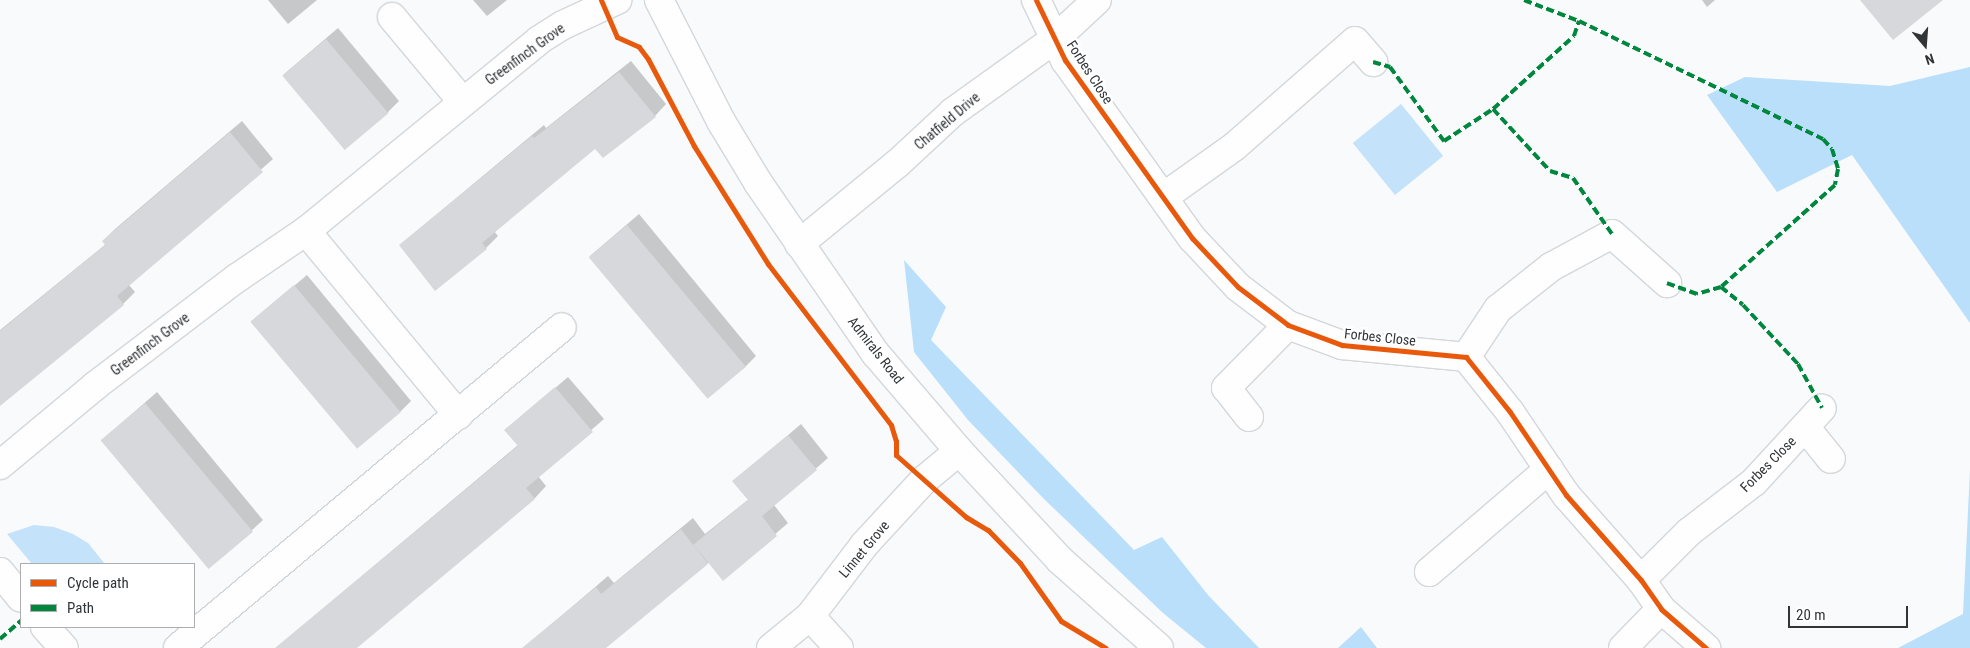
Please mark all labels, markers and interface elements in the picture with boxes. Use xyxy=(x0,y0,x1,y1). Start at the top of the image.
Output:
street label: Greenfinch Grove xyxy=(482,20,568,88)
north arrow xyxy=(1900,20,1950,70)
street label: Forbes Close xyxy=(1063,37,1117,107)
text: N xyxy=(1923,50,1936,68)
street label: Chatfield Drive xyxy=(911,89,983,153)
street label: Greenfinch Grove xyxy=(107,309,193,379)
street label: Admirals Road xyxy=(845,313,907,387)
street label: Forbes Close xyxy=(1343,325,1417,349)
street label: Forbes Close xyxy=(1737,433,1799,495)
street label: Linnet Grove xyxy=(835,517,893,581)
legend xyxy=(20,563,195,628)
text: Cycle path xyxy=(67,574,129,592)
scale bar xyxy=(1790,596,1910,628)
text: Path xyxy=(67,599,94,617)
text: 20 m xyxy=(1796,606,1826,624)

